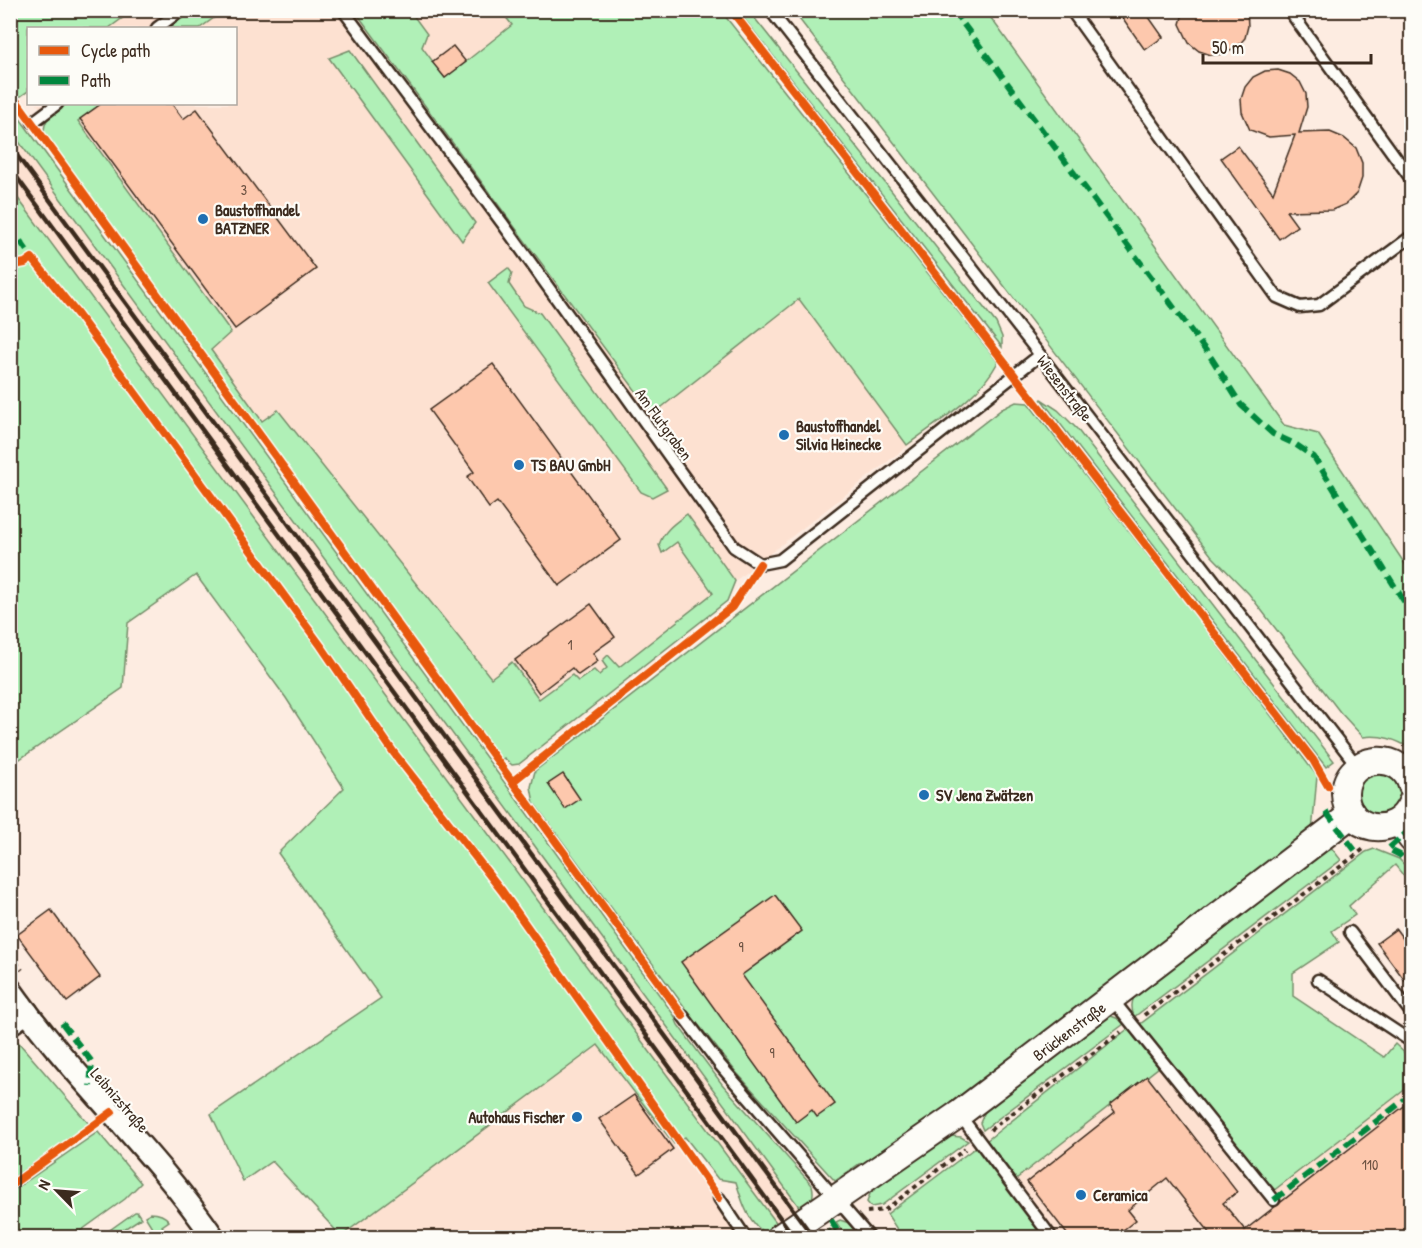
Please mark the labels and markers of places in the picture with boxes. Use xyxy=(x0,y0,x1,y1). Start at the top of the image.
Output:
place label: Baustoffhandel BATZNER xyxy=(215,199,300,239)
marker: Baustoffhandel BATZNER xyxy=(196,212,210,226)
place label: Baustoffhandel Silvia Heinecke xyxy=(796,415,882,455)
marker: Baustoffhandel Silvia Heinecke xyxy=(777,428,791,442)
place label: TS BAU GmbH xyxy=(530,454,611,476)
marker: TS BAU GmbH xyxy=(512,458,526,472)
place label: SV Jena Zwätzen xyxy=(936,784,1033,806)
marker: SV Jena Zwätzen xyxy=(917,788,931,802)
place label: Autohaus Fischer xyxy=(468,1106,566,1128)
marker: Autohaus Fischer xyxy=(570,1110,584,1124)
place label: Ceramica xyxy=(1093,1184,1148,1206)
marker: Ceramica xyxy=(1074,1188,1088,1202)

